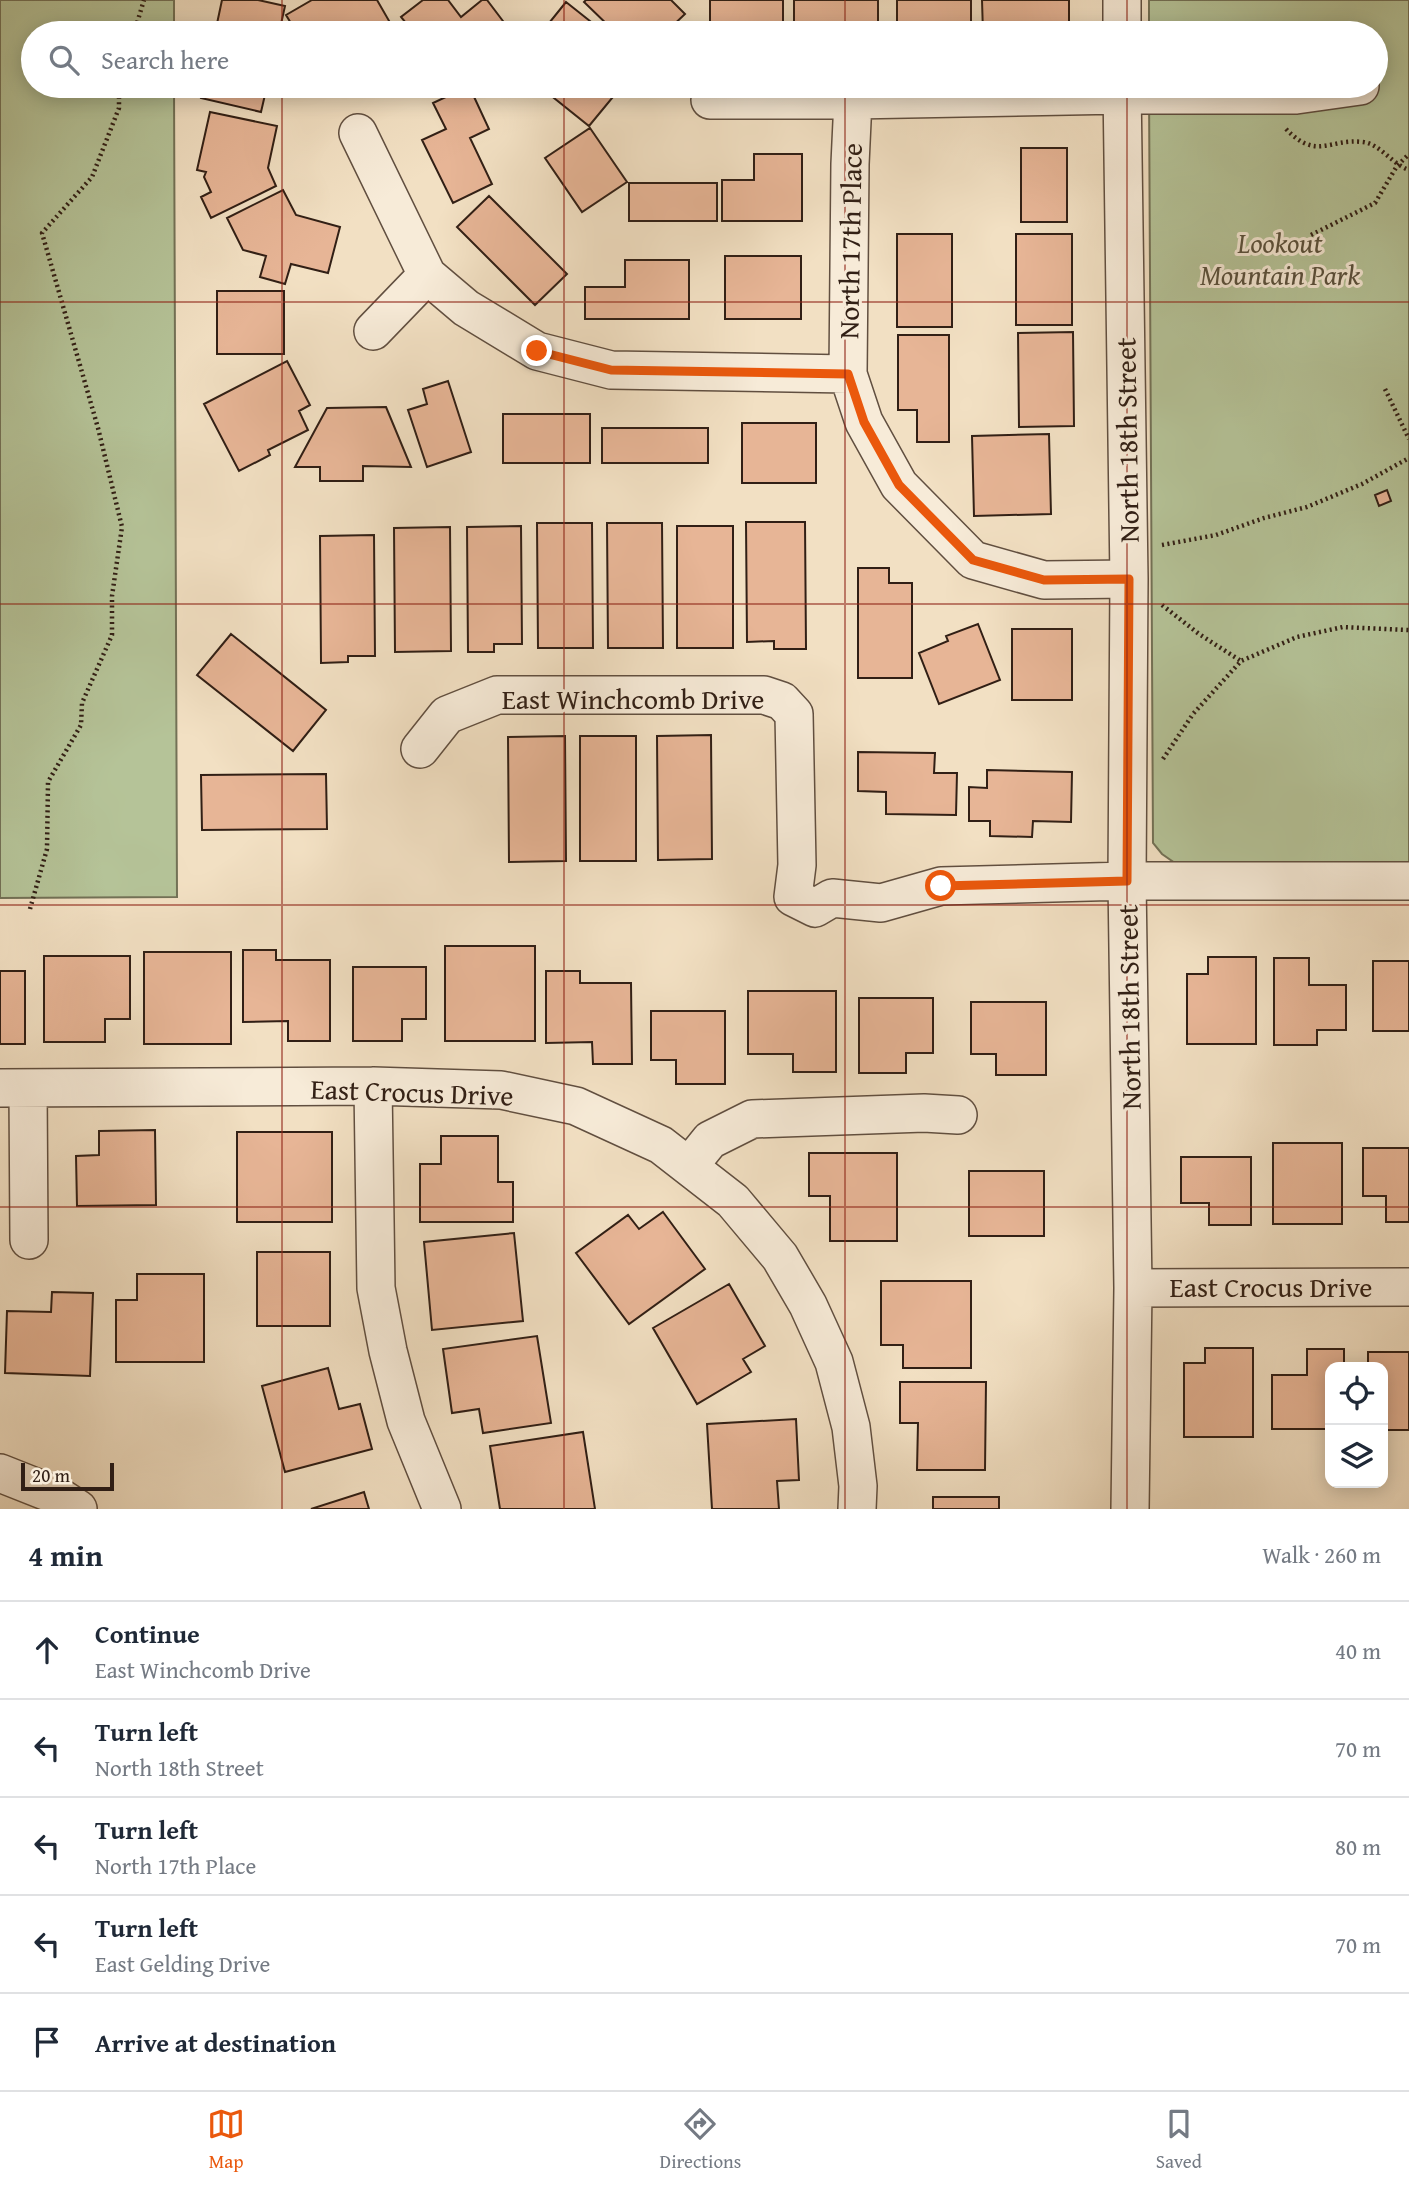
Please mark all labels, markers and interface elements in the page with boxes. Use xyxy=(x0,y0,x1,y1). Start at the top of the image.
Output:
search box xyxy=(21,21,1388,98)
text: Search here xyxy=(101,40,229,79)
icon: search xyxy=(45,41,83,79)
street label: North 17th Place xyxy=(827,142,872,340)
park label: Lookout Mountain Park xyxy=(1200,222,1360,295)
route end xyxy=(521,335,552,366)
street label: North 18th Street xyxy=(1104,337,1149,543)
street label: East Winchcomb Drive xyxy=(502,678,764,719)
route start xyxy=(925,870,956,901)
street label: North 18th Street xyxy=(1106,904,1151,1110)
street label: East Crocus Drive xyxy=(310,1067,514,1116)
street label: East Crocus Drive xyxy=(1170,1266,1372,1307)
map controls xyxy=(1325,1362,1388,1488)
button: locate xyxy=(1325,1362,1388,1425)
button: layers xyxy=(1325,1425,1388,1488)
scale bar xyxy=(21,1460,114,1492)
text: 20 m xyxy=(32,1461,70,1489)
text: 4 min xyxy=(28,1533,103,1577)
text: Walk · 260 m xyxy=(1262,1538,1381,1571)
text: Continue xyxy=(95,1614,200,1653)
icon: ahead xyxy=(28,1631,66,1669)
text: 40 m xyxy=(1335,1634,1381,1667)
text: East Winchcomb Drive xyxy=(95,1653,311,1686)
text: Turn left xyxy=(95,1712,198,1751)
icon: left xyxy=(28,1729,66,1767)
text: 70 m xyxy=(1335,1732,1381,1765)
text: North 18th Street xyxy=(95,1751,264,1784)
text: Turn left xyxy=(95,1810,198,1849)
icon: left xyxy=(28,1827,66,1865)
text: 80 m xyxy=(1335,1830,1381,1863)
text: North 17th Place xyxy=(95,1849,256,1882)
text: Turn left xyxy=(95,1908,198,1947)
icon: left xyxy=(28,1925,66,1963)
text: 70 m xyxy=(1335,1928,1381,1961)
text: East Gelding Drive xyxy=(95,1947,270,1980)
icon: arrive xyxy=(28,2023,66,2061)
text: Arrive at destination xyxy=(95,2023,336,2062)
tab: Map xyxy=(207,2105,245,2175)
tab: Directions xyxy=(660,2105,741,2175)
tab: Saved xyxy=(1156,2105,1202,2175)

